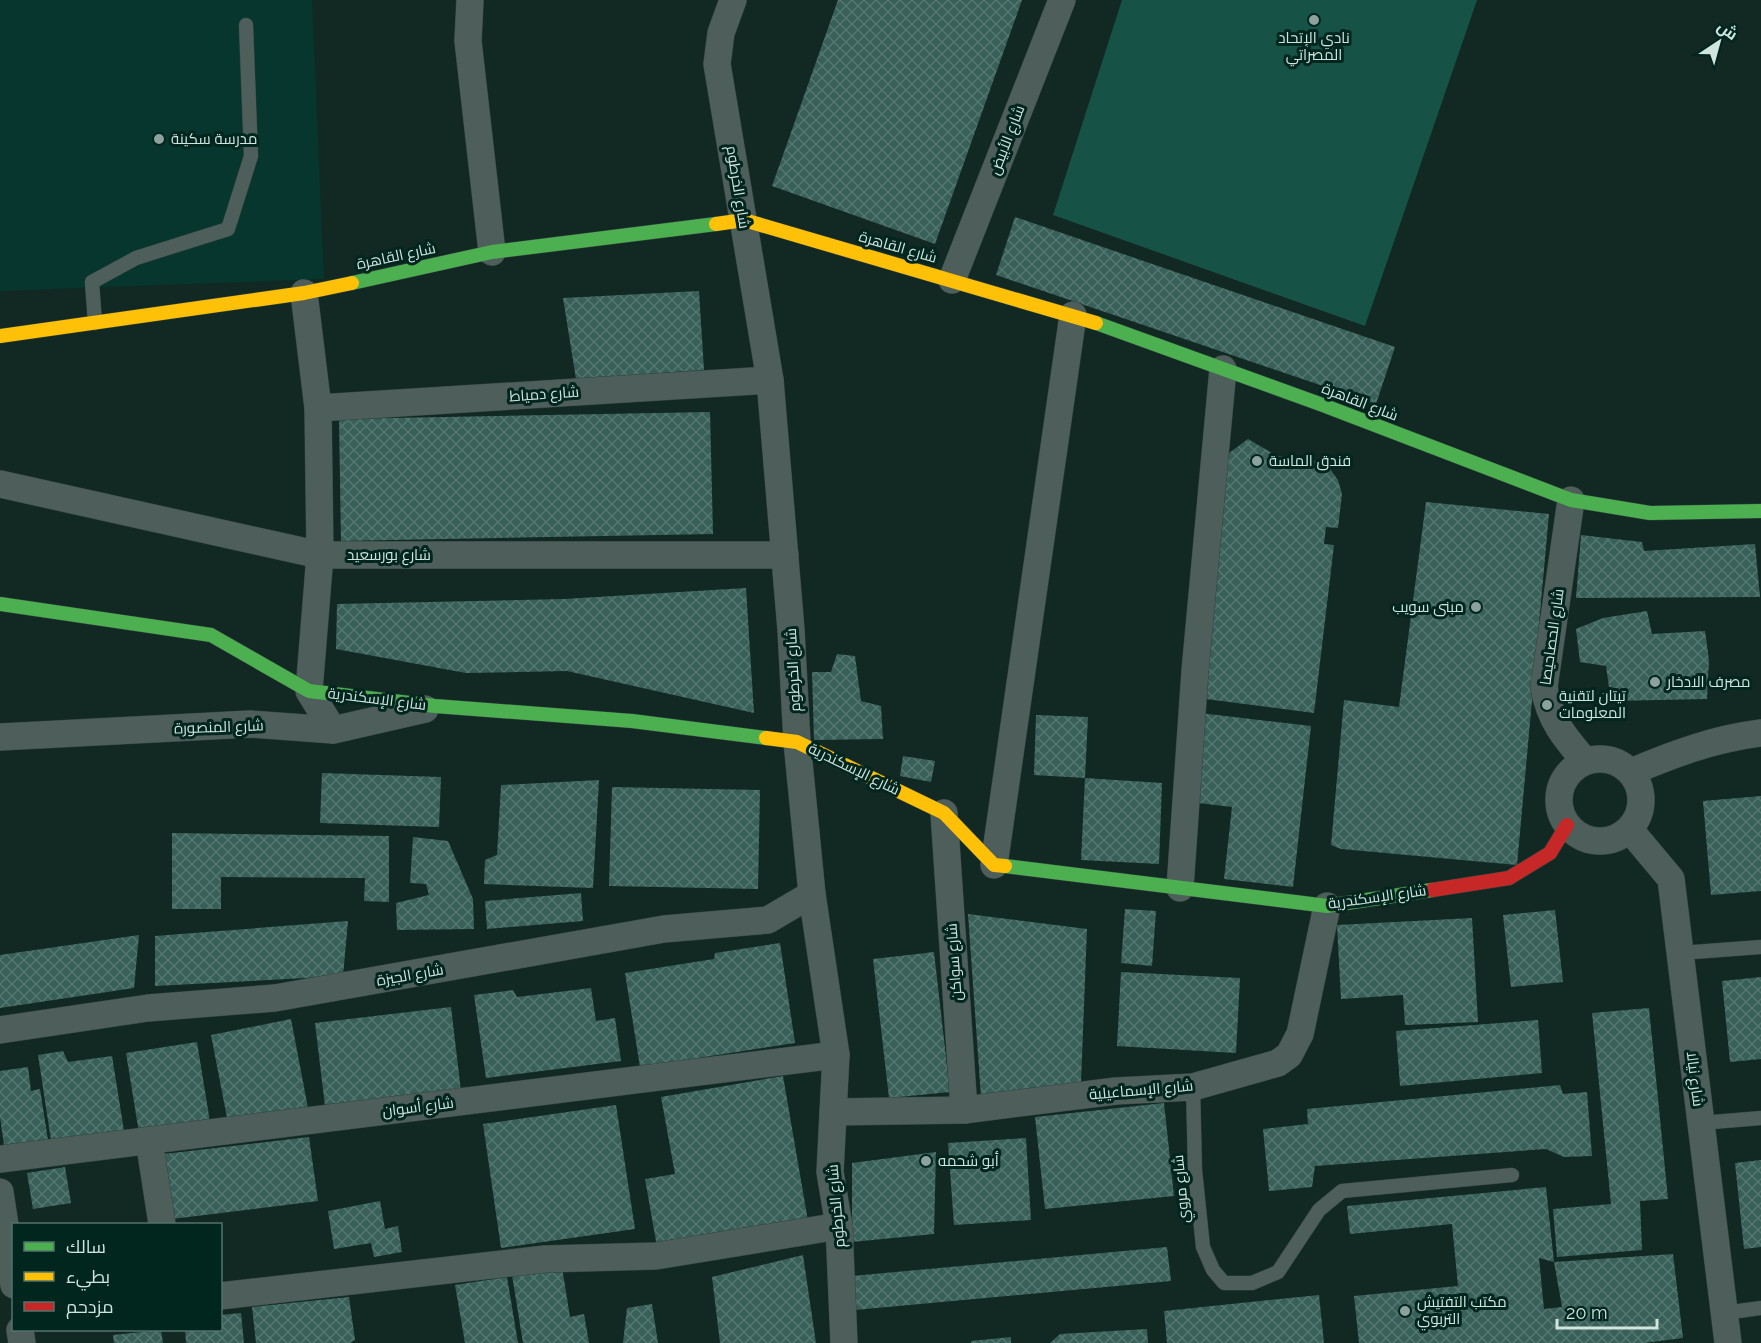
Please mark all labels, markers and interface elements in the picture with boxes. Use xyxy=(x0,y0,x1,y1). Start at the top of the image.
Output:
north arrow xyxy=(1689,12,1749,72)
marker: نادي الإتحاد المصراتي xyxy=(1307,13,1321,27)
text: ش xyxy=(1714,17,1741,44)
place label: نادي الإتحاد المصراتي xyxy=(1278,29,1350,67)
street label: شارع الأبيض xyxy=(985,103,1030,178)
place label: مدرسة سكينة xyxy=(171,130,257,148)
marker: مدرسة سكينة xyxy=(152,132,166,146)
street label: شارع الخرطوم xyxy=(721,144,753,230)
street label: شارع القاهرة xyxy=(856,227,939,269)
street label: شارع القاهرة xyxy=(355,239,438,275)
street label: شارع القاهرة xyxy=(1319,379,1401,427)
street label: شارع دمياط xyxy=(508,383,580,407)
place label: فندق الماسة xyxy=(1269,452,1351,471)
marker: فندق الماسة xyxy=(1250,454,1264,468)
street label: شارع بورسعيد xyxy=(347,546,431,566)
street label: شارع الحصاحيصا xyxy=(1536,588,1570,687)
place label: مبنى سويب xyxy=(1392,598,1464,617)
marker: مبنى سويب xyxy=(1469,600,1483,614)
street label: شارع الخرطوم xyxy=(782,628,806,712)
place label: مصرف الادخار xyxy=(1666,673,1750,691)
marker: مصرف الادخار xyxy=(1648,675,1662,689)
street label: شارع الإسكندرية xyxy=(326,684,427,716)
place label: تيتان لتقنية المعلومات xyxy=(1559,687,1626,722)
marker: تيتان لتقنية المعلومات xyxy=(1540,698,1554,712)
street label: شارع المنصورة xyxy=(174,716,264,740)
street label: شارع الإسكندرية xyxy=(805,739,902,801)
street label: شارع الإسكندرية xyxy=(1327,881,1428,915)
street label: شارع سواكن xyxy=(942,922,968,1001)
street label: شارع الجيزة xyxy=(375,960,445,992)
street label: شارع نيالا xyxy=(1681,1050,1707,1108)
street label: شارع الإسماعيلية xyxy=(1088,1076,1194,1106)
street label: شارع أسوان xyxy=(381,1093,455,1122)
place label: أبو شحمه xyxy=(938,1151,999,1170)
marker: أبو شحمه xyxy=(919,1154,933,1168)
street label: شارع مروي xyxy=(1169,1154,1196,1224)
street label: شارع الخرطوم xyxy=(823,1163,851,1249)
legend xyxy=(12,1223,222,1331)
text: سالك xyxy=(66,1236,106,1257)
text: بطيء xyxy=(66,1266,110,1291)
scale bar xyxy=(1557,1292,1658,1330)
place label: مكتب التفتيش التربوي xyxy=(1417,1293,1507,1331)
text: مزدحم xyxy=(66,1296,114,1319)
text: 20 m xyxy=(1566,1302,1608,1323)
marker: مكتب التفتيش التربوي xyxy=(1398,1304,1412,1318)

